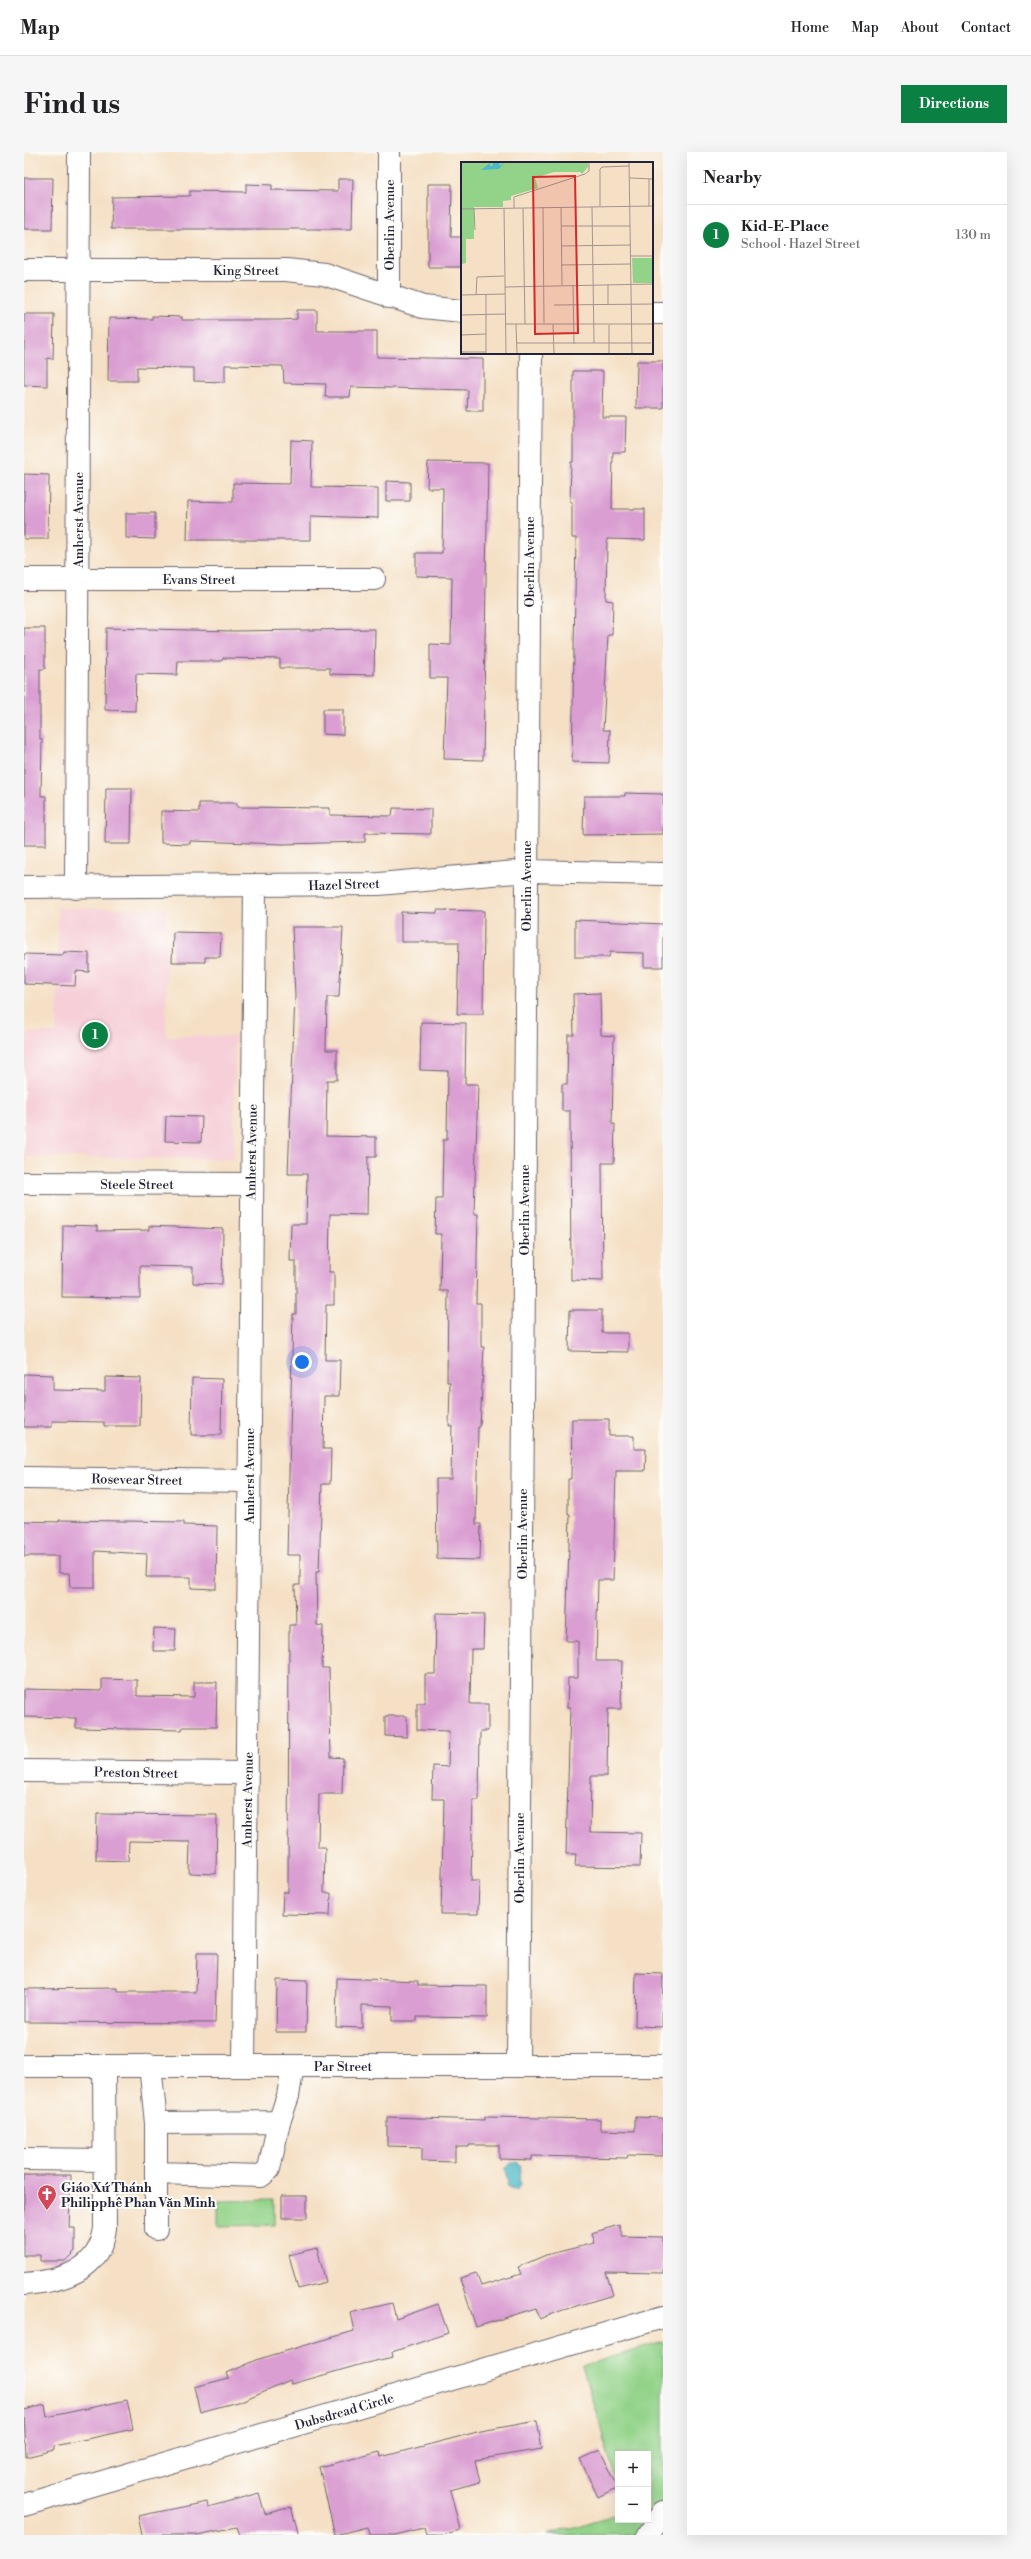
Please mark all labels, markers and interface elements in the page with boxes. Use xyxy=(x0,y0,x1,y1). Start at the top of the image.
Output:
text: Map xyxy=(20,16,60,40)
text: Home xyxy=(791,19,829,37)
text: Map xyxy=(851,19,879,37)
text: About xyxy=(901,19,939,37)
text: Contact xyxy=(961,19,1011,37)
button: Directions xyxy=(901,85,1007,123)
text: Find us xyxy=(24,87,120,122)
inset map xyxy=(461,162,653,354)
text: Nearby xyxy=(703,167,762,189)
street label: Oberlin Avenue xyxy=(382,179,398,270)
text: Kid-E-Place xyxy=(741,217,829,236)
text: 1 xyxy=(713,227,719,243)
text: 130 m xyxy=(956,227,991,243)
text: School · Hazel Street xyxy=(741,236,860,252)
street label: King Street xyxy=(213,263,280,279)
street label: Amherst Avenue xyxy=(71,471,87,569)
street label: Oberlin Avenue xyxy=(522,516,538,607)
street label: Evans Street xyxy=(163,572,236,588)
street label: Oberlin Avenue xyxy=(519,840,535,931)
street label: Hazel Street xyxy=(308,876,380,894)
pin: 1 xyxy=(82,1020,108,1050)
street label: Amherst Avenue xyxy=(243,1103,261,1201)
street label: Oberlin Avenue xyxy=(517,1164,533,1255)
street label: Steele Street xyxy=(100,1177,174,1193)
your location xyxy=(292,1352,312,1372)
street label: Amherst Avenue xyxy=(242,1427,258,1525)
street label: Rosevear Street xyxy=(91,1471,183,1489)
street label: Oberlin Avenue xyxy=(515,1488,531,1579)
street label: Amherst Avenue xyxy=(239,1751,257,1849)
street label: Preston Street xyxy=(94,1764,179,1782)
street label: Oberlin Avenue xyxy=(512,1812,528,1903)
street label: Par Street xyxy=(314,2059,373,2075)
place label: Giáo Xứ Thánh Philipphê Phan Văn Minh xyxy=(61,2180,216,2211)
church icon: Giáo Xứ Thánh Philipphê Phan Văn Minh xyxy=(36,2183,58,2211)
street label: Dubsdread Circle xyxy=(293,2390,396,2434)
map controls xyxy=(615,2451,651,2523)
button: + xyxy=(615,2451,651,2487)
button: − xyxy=(615,2487,651,2523)

